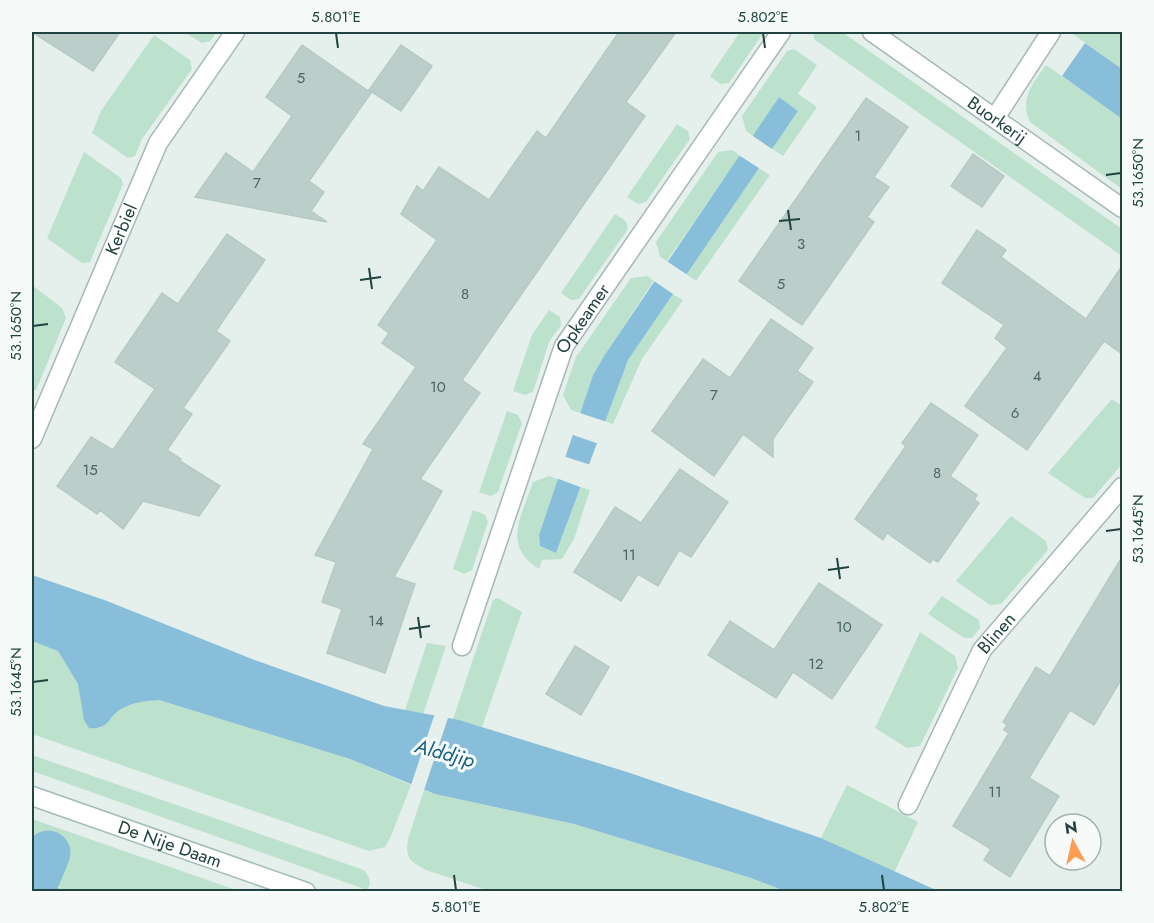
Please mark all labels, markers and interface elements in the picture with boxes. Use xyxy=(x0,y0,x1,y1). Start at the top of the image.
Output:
text: 5.801°E xyxy=(311,6,361,28)
text: 5.802°E xyxy=(737,6,789,28)
house number: 5 xyxy=(297,67,305,89)
street label: Buorkerij xyxy=(962,90,1032,150)
house number: 1 xyxy=(855,125,861,147)
text: 53.1650°N xyxy=(1127,138,1149,208)
house number: 7 xyxy=(253,172,261,194)
street label: Kerbiel xyxy=(99,200,144,259)
house number: 3 xyxy=(797,233,805,255)
house number: 5 xyxy=(777,273,785,295)
street label: Opkeamer xyxy=(550,278,617,359)
house number: 8 xyxy=(461,283,469,305)
text: 53.1650°N xyxy=(5,291,27,361)
house number: 4 xyxy=(1033,365,1042,387)
house number: 10 xyxy=(430,376,446,398)
house number: 7 xyxy=(710,384,718,406)
house number: 6 xyxy=(1011,402,1019,424)
house number: 15 xyxy=(82,459,98,481)
house number: 8 xyxy=(933,462,941,484)
text: 53.1645°N xyxy=(1127,494,1149,564)
house number: 11 xyxy=(622,544,636,566)
street label: Blinen xyxy=(971,607,1022,659)
house number: 14 xyxy=(368,610,384,632)
house number: 10 xyxy=(836,616,852,638)
text: 53.1645°N xyxy=(5,647,27,717)
house number: 12 xyxy=(808,653,824,675)
water label: Alddjip xyxy=(411,731,478,775)
house number: 11 xyxy=(988,781,1002,803)
north arrow xyxy=(1043,812,1103,872)
street label: De Nije Daam xyxy=(114,814,225,874)
text: N xyxy=(1063,815,1079,840)
text: 5.801°E xyxy=(431,896,481,918)
text: 5.802°E xyxy=(858,896,910,918)

